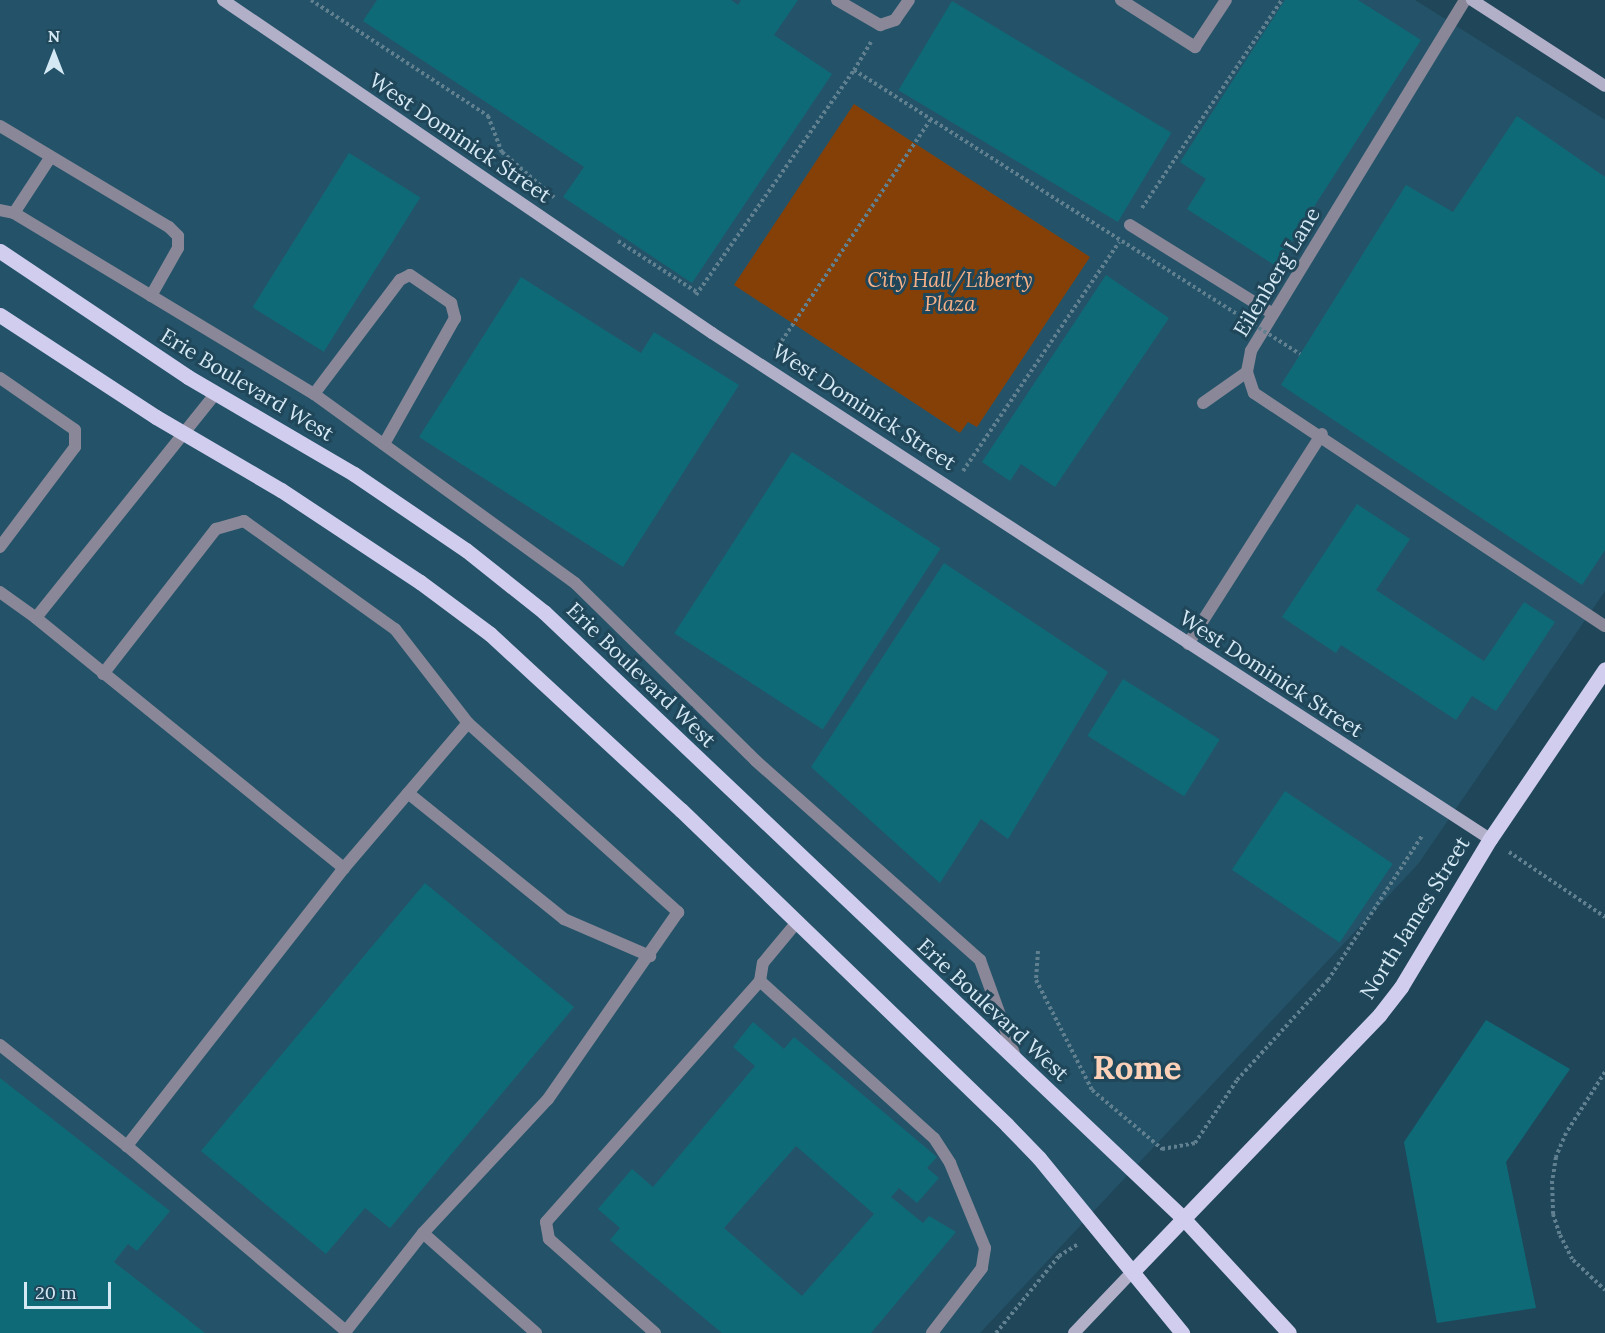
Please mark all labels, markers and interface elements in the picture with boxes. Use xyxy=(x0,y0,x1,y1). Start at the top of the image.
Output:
north arrow xyxy=(24,24,84,84)
text: N xyxy=(48,26,60,46)
street label: West Dominick Street xyxy=(364,68,556,208)
street label: Eilenberg Lane xyxy=(1229,203,1325,341)
park label: City Hall/Liberty Plaza xyxy=(867,267,1033,317)
street label: Erie Boulevard West xyxy=(156,323,338,447)
street label: West Dominick Street xyxy=(768,338,960,476)
street label: Erie Boulevard West xyxy=(561,597,721,753)
street label: West Dominick Street xyxy=(1175,605,1367,743)
street label: North James Street xyxy=(1355,832,1475,1004)
street label: Erie Boulevard West xyxy=(912,933,1074,1087)
district label: Rome xyxy=(1093,1048,1181,1088)
scale bar xyxy=(27,1270,114,1308)
text: 20 m xyxy=(35,1281,77,1304)

